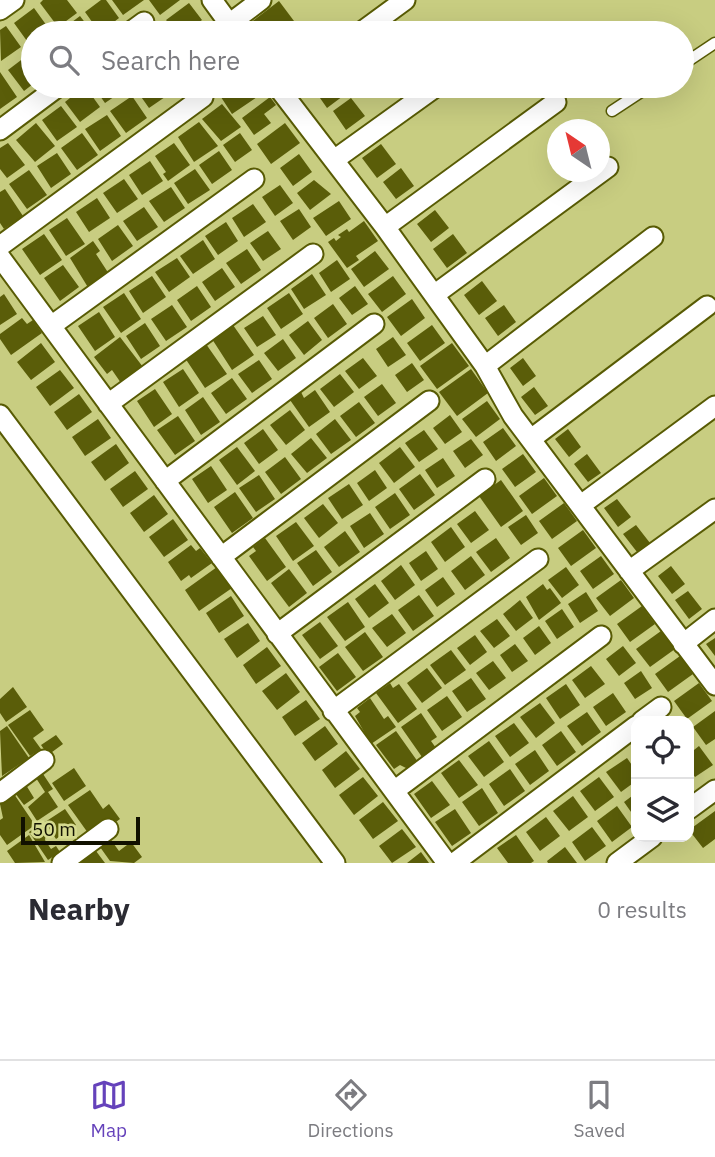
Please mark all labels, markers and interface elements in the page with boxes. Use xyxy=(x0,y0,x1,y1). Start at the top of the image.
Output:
search box xyxy=(21,21,694,98)
icon: search xyxy=(45,41,83,79)
text: Search here xyxy=(101,43,240,77)
north arrow xyxy=(547,119,610,182)
map controls xyxy=(631,716,694,842)
button: locate xyxy=(631,716,694,779)
button: layers xyxy=(631,779,694,842)
scale bar xyxy=(21,814,140,846)
text: 50 m xyxy=(32,817,76,841)
text: Nearby xyxy=(28,889,130,928)
text: 0 results xyxy=(597,894,687,924)
tab: Map xyxy=(90,1076,128,1142)
tab: Directions xyxy=(307,1076,394,1142)
tab: Saved xyxy=(574,1076,625,1142)

